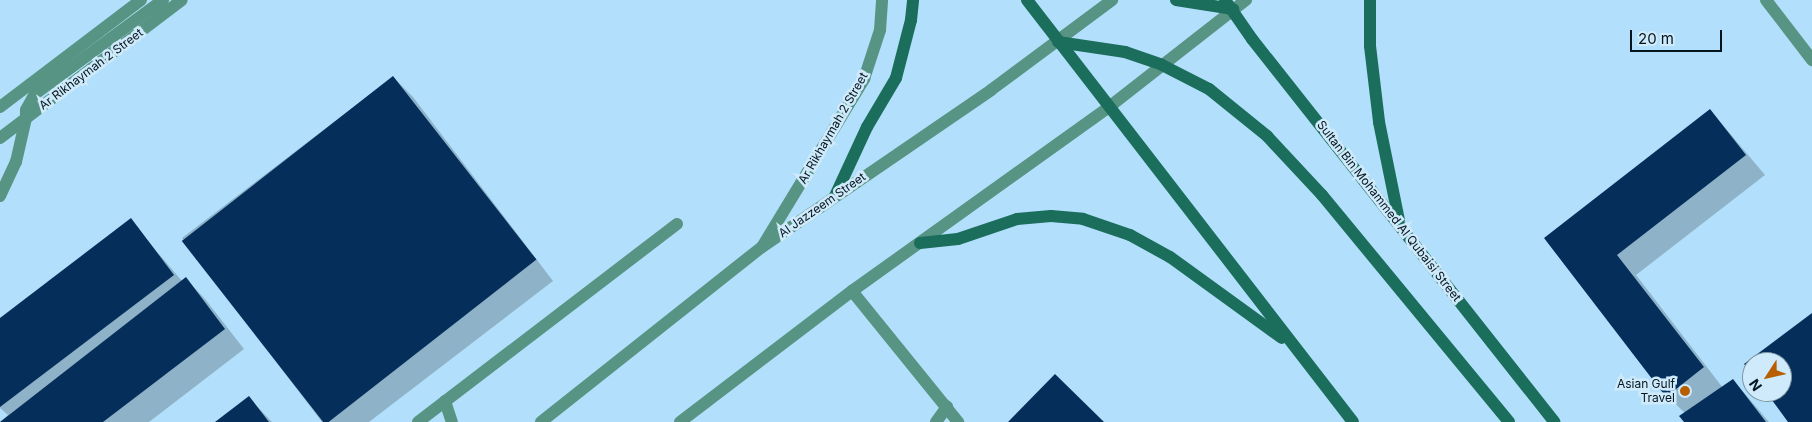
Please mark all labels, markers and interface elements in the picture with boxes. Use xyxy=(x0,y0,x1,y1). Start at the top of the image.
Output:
scale bar xyxy=(1632,20,1724,52)
street label: Ar Rikhaymah 2 Street xyxy=(36,25,146,113)
text: 20 m xyxy=(1638,29,1674,48)
street label: Ar Rikhaymah 2 Street xyxy=(795,70,871,186)
street label: Sultan Bin Mohammed Al Qubaisi Street xyxy=(1314,118,1464,304)
street label: Al Jazzeem Street xyxy=(776,170,868,240)
north arrow xyxy=(1742,352,1792,402)
text: N xyxy=(1745,376,1765,395)
place label: Asian Gulf Travel xyxy=(1617,377,1675,405)
marker: Asian Gulf Travel xyxy=(1679,385,1691,397)

